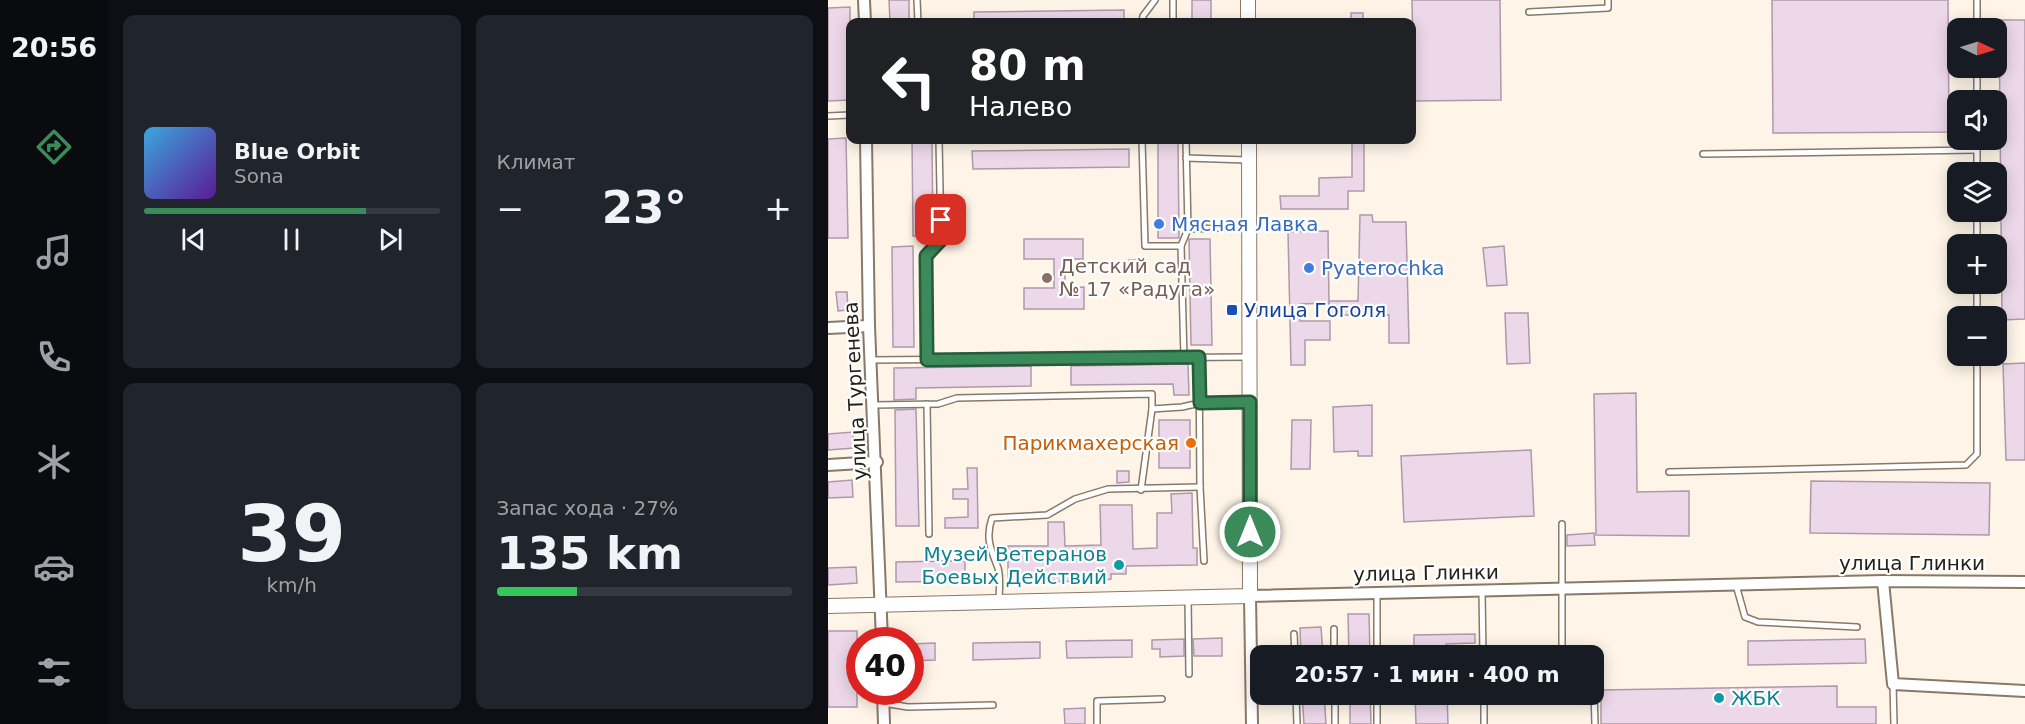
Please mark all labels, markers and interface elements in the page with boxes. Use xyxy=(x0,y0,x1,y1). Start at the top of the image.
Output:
north arrow xyxy=(1947,18,2007,78)
map controls xyxy=(1947,18,2007,366)
text: 20:56 xyxy=(11,32,97,63)
text: 80 m xyxy=(969,41,1086,90)
icon: left xyxy=(870,42,948,120)
button: sound xyxy=(1947,90,2007,150)
text: Налево xyxy=(969,91,1072,122)
icon: directions xyxy=(33,126,75,168)
text: Blue Orbit xyxy=(234,139,360,164)
text: Климат xyxy=(497,150,575,174)
button: layers xyxy=(1947,162,2007,222)
text: Sona xyxy=(234,164,284,188)
text: 23° xyxy=(602,181,687,234)
text: − xyxy=(497,189,524,228)
text: + xyxy=(764,189,792,228)
pin xyxy=(915,194,966,245)
icon: arrive xyxy=(924,203,957,236)
place label: Мясная Лавка xyxy=(1171,212,1318,236)
marker: Мясная Лавка xyxy=(1152,217,1166,231)
icon: previous xyxy=(177,223,210,256)
icon: pause xyxy=(275,223,308,256)
icon: next xyxy=(374,223,407,256)
icon: music xyxy=(33,231,75,273)
button: + xyxy=(1947,234,2007,294)
place label: Детский сад № 17 «Радуга» xyxy=(1059,254,1215,301)
place label: Pyaterochka xyxy=(1321,256,1444,280)
marker: Pyaterochka xyxy=(1302,261,1316,275)
marker: Детский сад № 17 «Радуга» xyxy=(1040,271,1054,285)
place label: Улица Гоголя xyxy=(1244,298,1386,322)
street label: улица Тургенева xyxy=(838,301,872,481)
marker: Улица Гоголя xyxy=(1225,303,1239,317)
button: − xyxy=(1947,306,2007,366)
icon: phone xyxy=(33,336,75,378)
place label: Парикмахерская xyxy=(1002,431,1179,455)
marker: Парикмахерская xyxy=(1184,436,1198,450)
icon: climate xyxy=(33,441,75,483)
text: 39 xyxy=(237,489,346,579)
text: Запас хода · 27% xyxy=(497,496,678,520)
position arrow xyxy=(1218,500,1282,564)
text: 135 km xyxy=(497,527,683,580)
place label: Музей Ветеранов Боевых Действий xyxy=(922,542,1107,589)
icon: car xyxy=(33,546,75,588)
street label: улица Глинки xyxy=(1839,551,1985,575)
marker: Музей Ветеранов Боевых Действий xyxy=(1112,558,1126,572)
street label: улица Глинки xyxy=(1353,560,1499,586)
text: km/h xyxy=(267,573,317,597)
speed limit sign: 40 xyxy=(846,627,924,705)
icon: filters xyxy=(33,651,75,693)
text: 20:57 · 1 мин · 400 m xyxy=(1294,662,1560,687)
place label: ЖБК xyxy=(1731,686,1780,710)
marker: ЖБК xyxy=(1712,691,1726,705)

